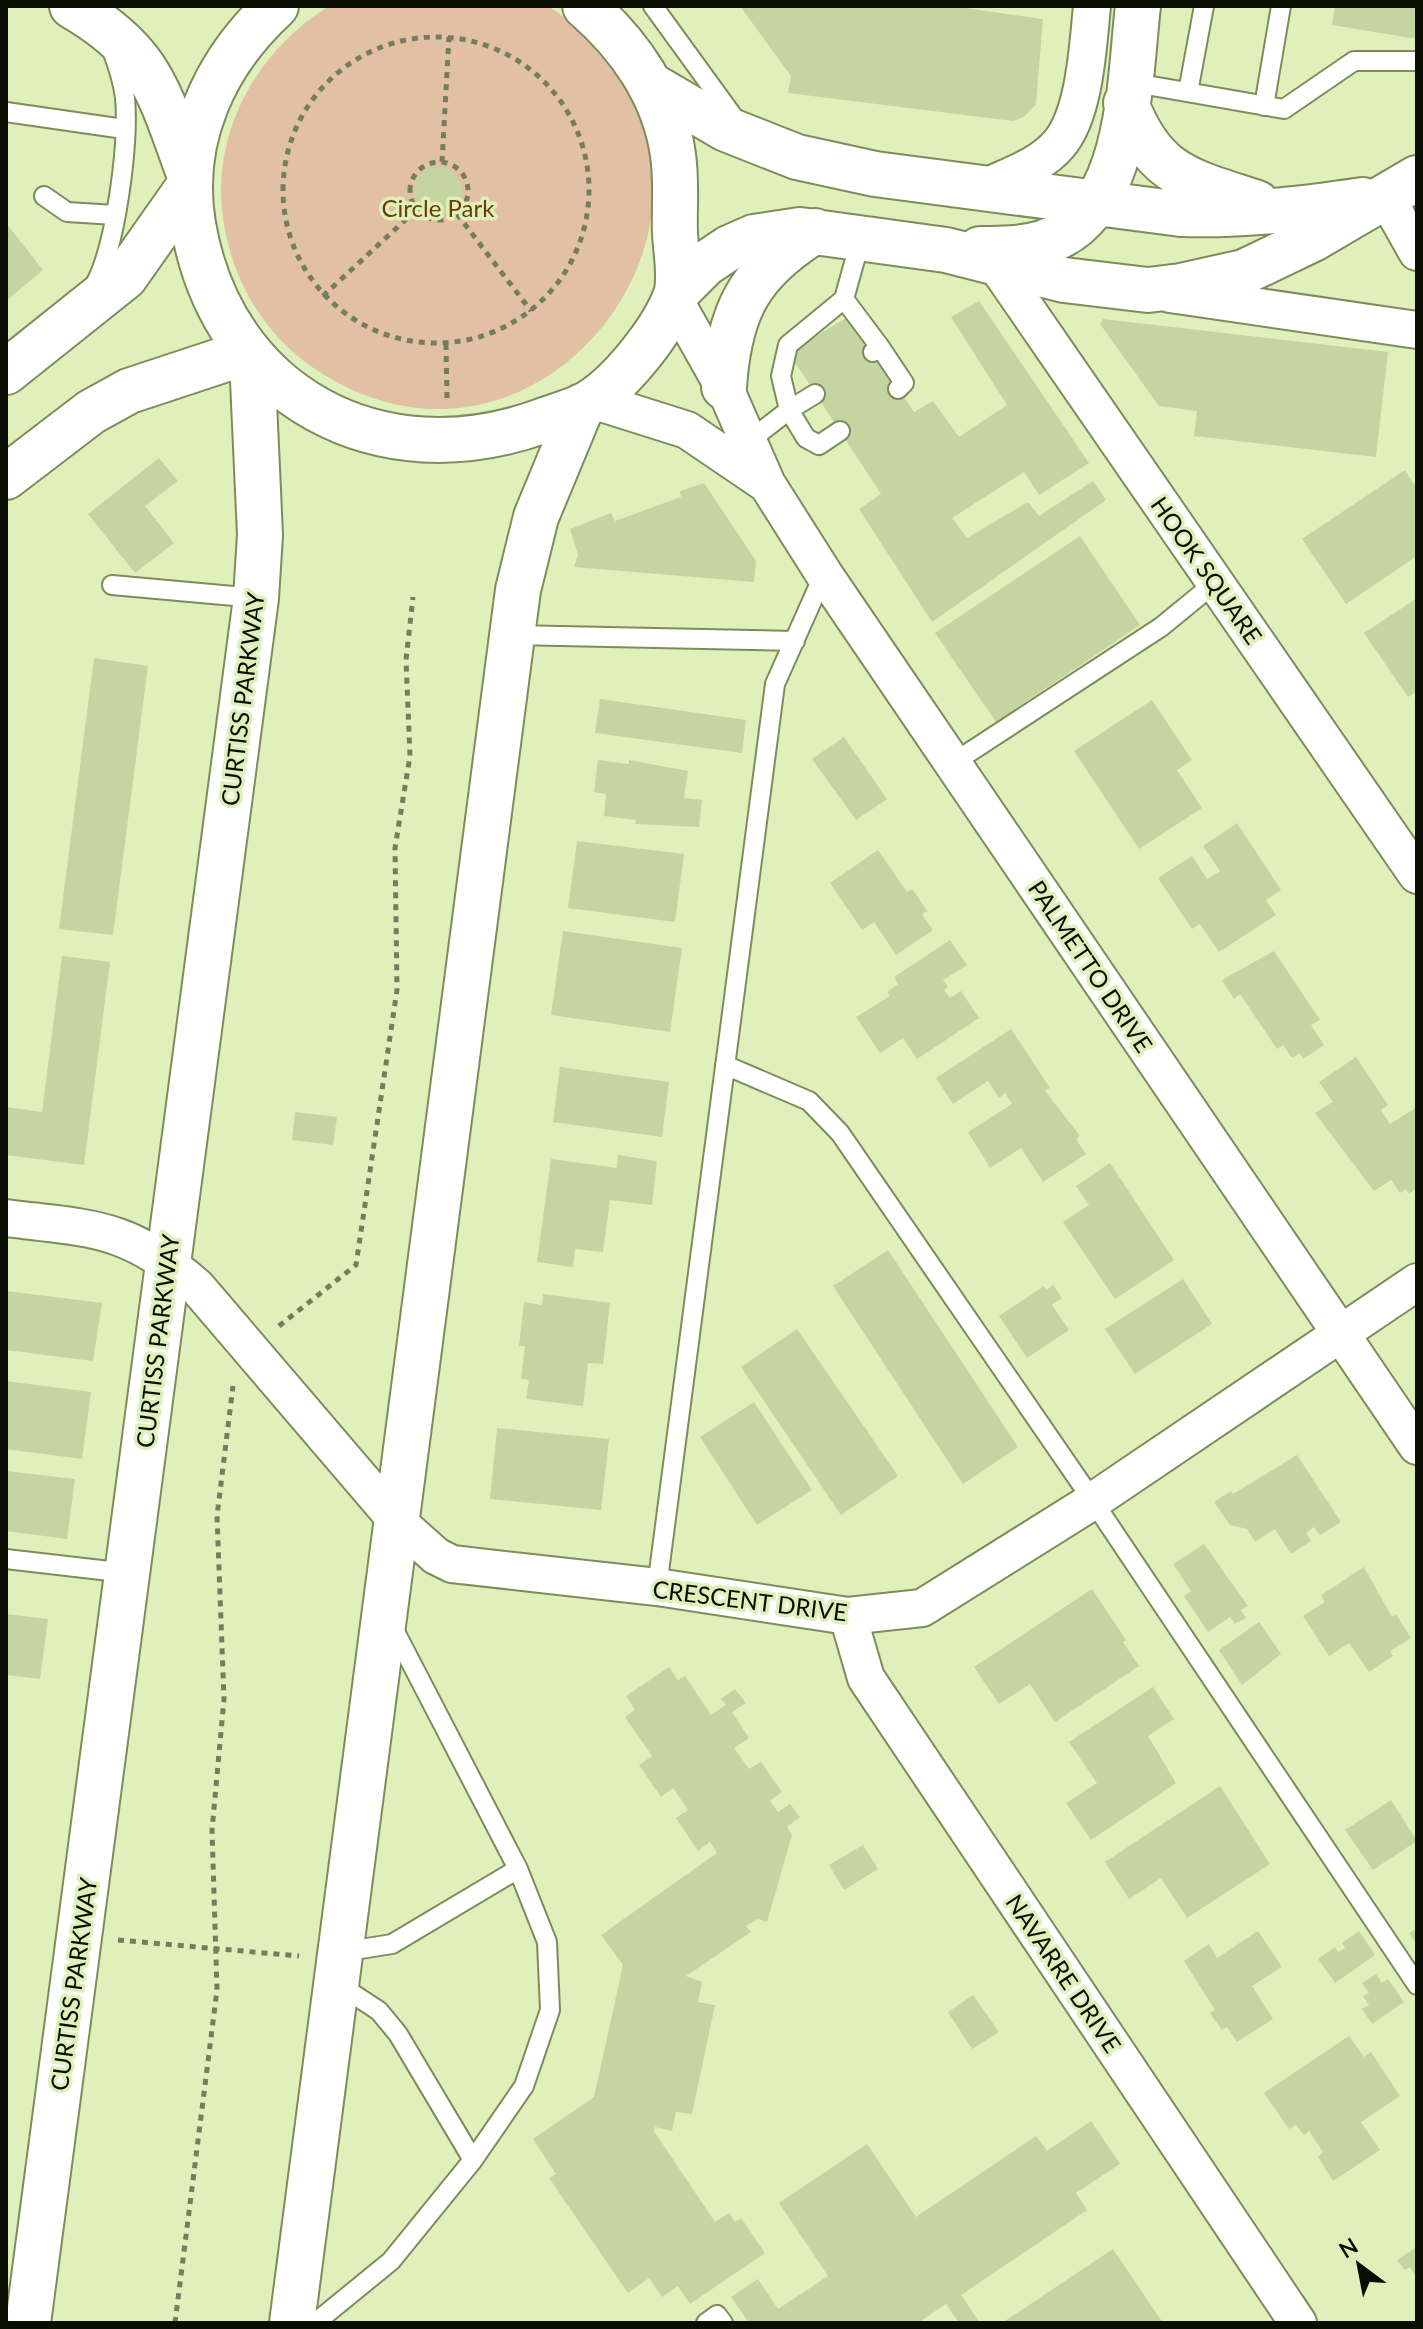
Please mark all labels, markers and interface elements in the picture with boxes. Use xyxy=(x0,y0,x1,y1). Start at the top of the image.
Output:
park label: Circle Park xyxy=(382,193,495,222)
street label: HOOK SQUARE xyxy=(1145,491,1269,649)
street label: CURTISS PARKWAY xyxy=(215,591,269,807)
street label: PALMETTO DRIVE xyxy=(1023,875,1159,1057)
street label: CURTISS PARKWAY xyxy=(130,1233,184,1449)
street label: CRESCENT DRIVE xyxy=(651,1574,849,1626)
street label: CURTISS PARKWAY xyxy=(44,1876,102,2092)
street label: NAVARRE DRIVE xyxy=(1000,1888,1128,2058)
north arrow xyxy=(1319,2225,1399,2305)
text: N xyxy=(1334,2232,1362,2264)

